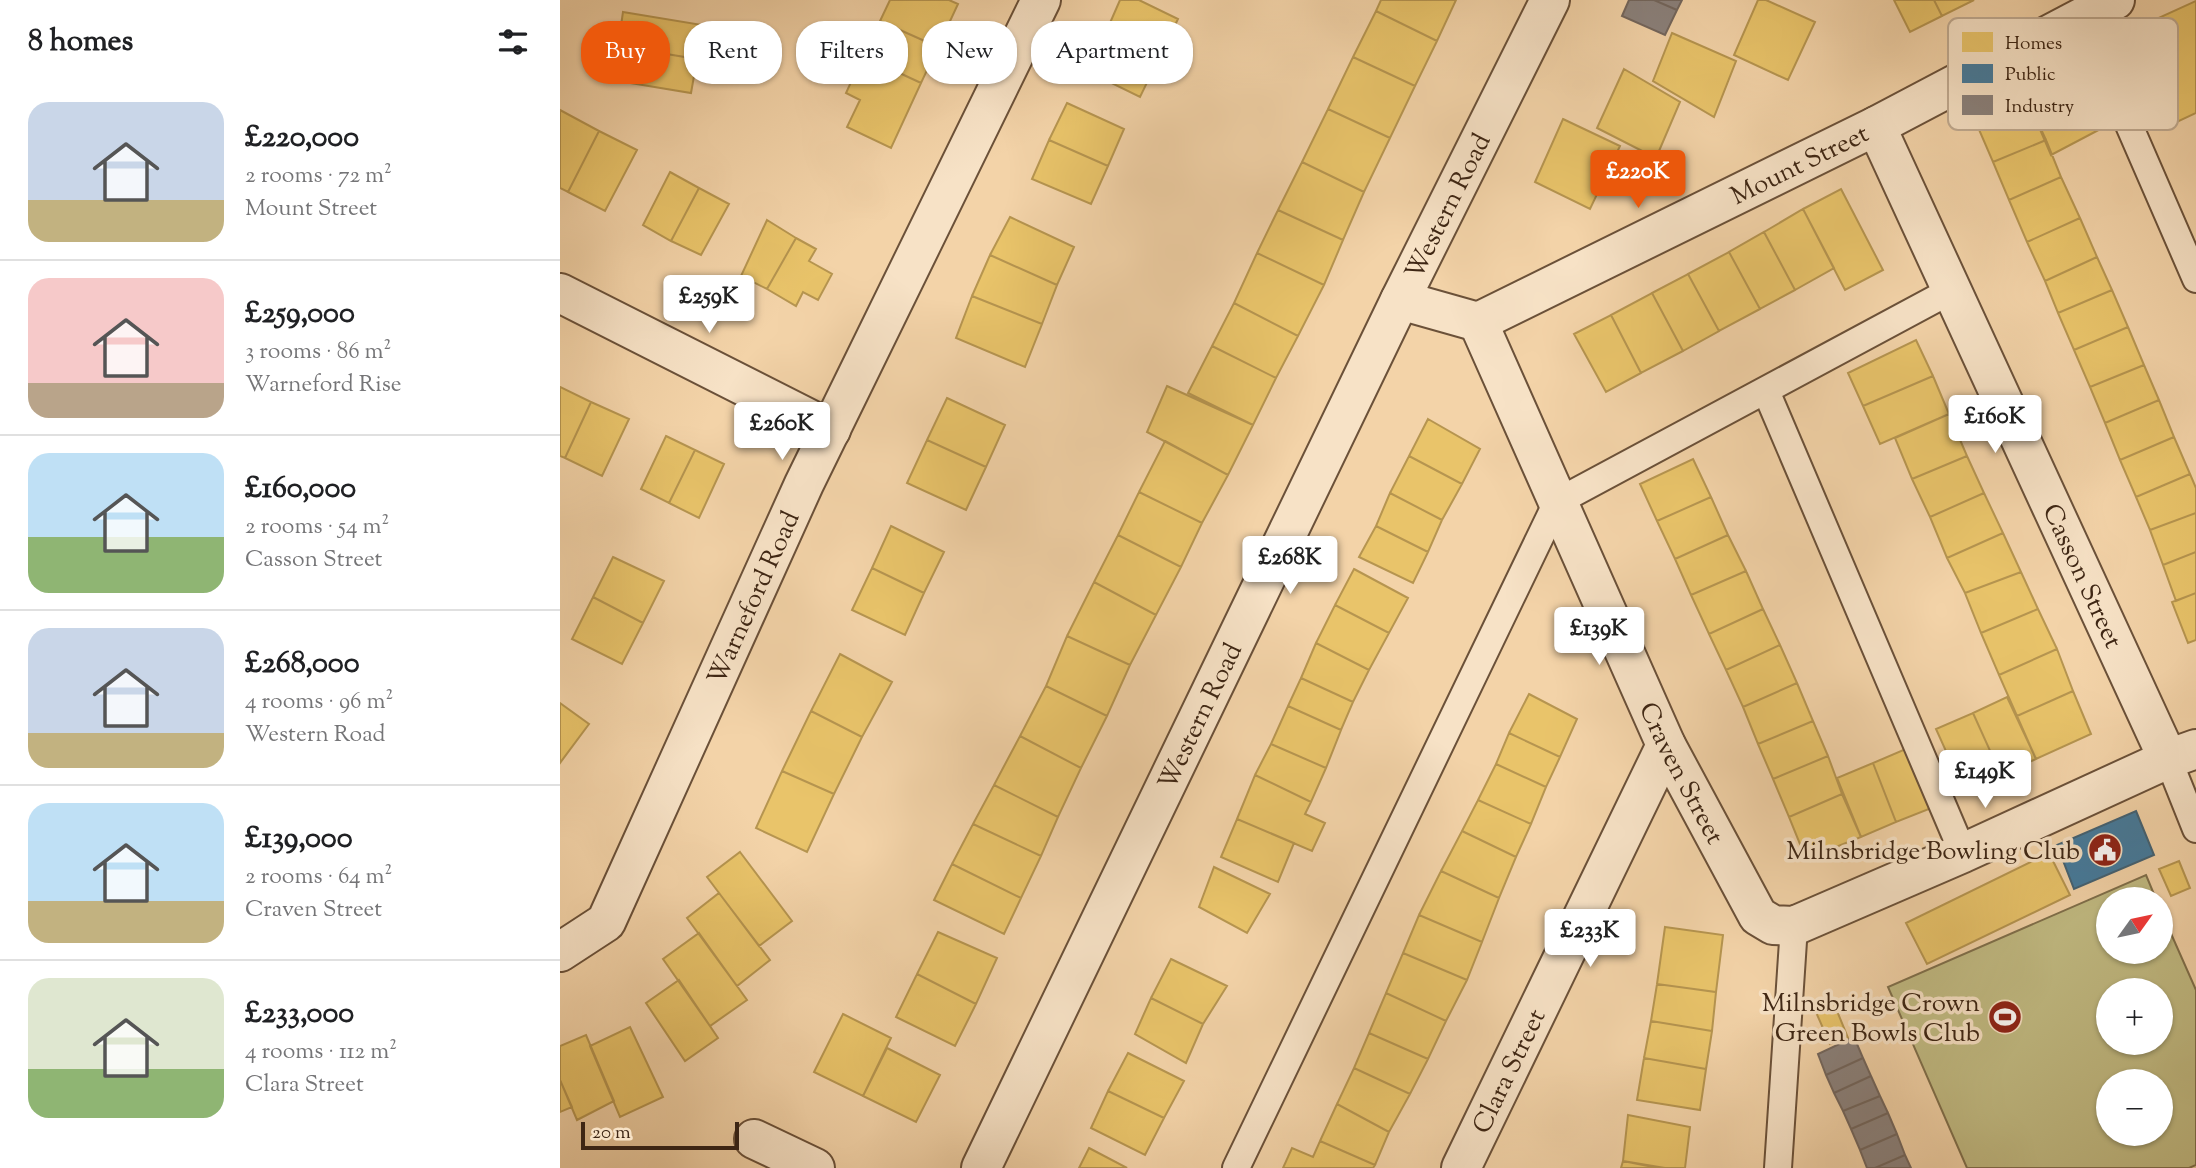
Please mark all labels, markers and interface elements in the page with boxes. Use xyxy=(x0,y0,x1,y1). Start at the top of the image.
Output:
legend xyxy=(1948,18,2178,130)
text: 8 homes xyxy=(28,21,133,64)
chip: Buy xyxy=(581,21,670,84)
chip: Rent xyxy=(684,21,782,84)
chip: Filters xyxy=(796,21,908,84)
chip: New xyxy=(922,21,1017,84)
chip: Apartment xyxy=(1031,21,1193,84)
icon: filters xyxy=(494,23,532,61)
text: Homes xyxy=(2005,31,2062,58)
text: Public xyxy=(2005,62,2056,89)
text: Industry xyxy=(2005,94,2075,121)
street label: Mount Street xyxy=(1725,116,1876,216)
text: £220,000 xyxy=(245,117,359,160)
street label: Western Road xyxy=(1397,127,1501,286)
icon: home xyxy=(84,130,168,214)
pin: £220K xyxy=(1589,150,1687,210)
text: £220K xyxy=(1606,156,1670,189)
text: 2 rooms · 72 m² xyxy=(245,160,392,193)
text: Mount Street xyxy=(245,193,377,226)
pin: £259K xyxy=(660,276,758,335)
text: £259K xyxy=(679,281,739,314)
text: £259,000 xyxy=(245,293,355,336)
icon: home xyxy=(84,306,168,390)
text: 3 rooms · 86 m² xyxy=(245,336,391,369)
text: Warneford Rise xyxy=(245,369,402,402)
pin: £160K xyxy=(1946,396,2044,455)
text: £160K xyxy=(1965,401,2025,434)
pin: £260K xyxy=(733,402,831,462)
text: £260K xyxy=(750,408,814,441)
text: £160,000 xyxy=(245,468,356,511)
icon: home xyxy=(84,481,168,565)
street label: Casson Street xyxy=(2032,498,2130,655)
street label: Warneford Road xyxy=(700,505,810,691)
text: 2 rooms · 54 m² xyxy=(245,511,389,544)
pin: £268K xyxy=(1241,536,1339,596)
text: £268K xyxy=(1258,542,1322,575)
text: Casson Street xyxy=(245,544,382,577)
pin: £139K xyxy=(1550,608,1648,667)
text: £139K xyxy=(1570,613,1628,646)
street label: Western Road xyxy=(1150,637,1253,797)
text: £268,000 xyxy=(245,643,360,686)
icon: home xyxy=(84,656,168,740)
text: 4 rooms · 96 m² xyxy=(245,686,393,719)
street label: Craven Street xyxy=(1628,697,1732,852)
text: Western Road xyxy=(245,719,385,752)
pin: £149K xyxy=(1936,750,2034,810)
text: £149K xyxy=(1955,756,2015,789)
text: £139,000 xyxy=(245,818,353,861)
icon: home xyxy=(84,831,168,915)
public building icon: Milnsbridge Bowling Club xyxy=(2086,831,2124,869)
place label: Milnsbridge Bowling Club xyxy=(1786,834,2080,871)
text: 2 rooms · 64 m² xyxy=(245,861,392,894)
north arrow xyxy=(2096,887,2174,964)
map controls xyxy=(2096,887,2173,1146)
text: Craven Street xyxy=(245,894,382,927)
pin: £233K xyxy=(1541,909,1639,969)
text: £233K xyxy=(1561,915,1619,948)
button: + xyxy=(2096,978,2173,1055)
place label: Milnsbridge Crown Green Bowls Club xyxy=(1762,986,1980,1053)
text: £233,000 xyxy=(245,993,354,1036)
sports icon: Milnsbridge Crown Green Bowls Club xyxy=(1986,998,2024,1036)
street label: Clara Street xyxy=(1464,1003,1556,1140)
icon: home xyxy=(84,1006,168,1090)
text: 4 rooms · 112 m² xyxy=(245,1036,397,1069)
text: Clara Street xyxy=(245,1069,364,1102)
button: − xyxy=(2096,1069,2173,1146)
scale bar xyxy=(581,1119,738,1151)
text: 20 m xyxy=(592,1120,631,1147)

